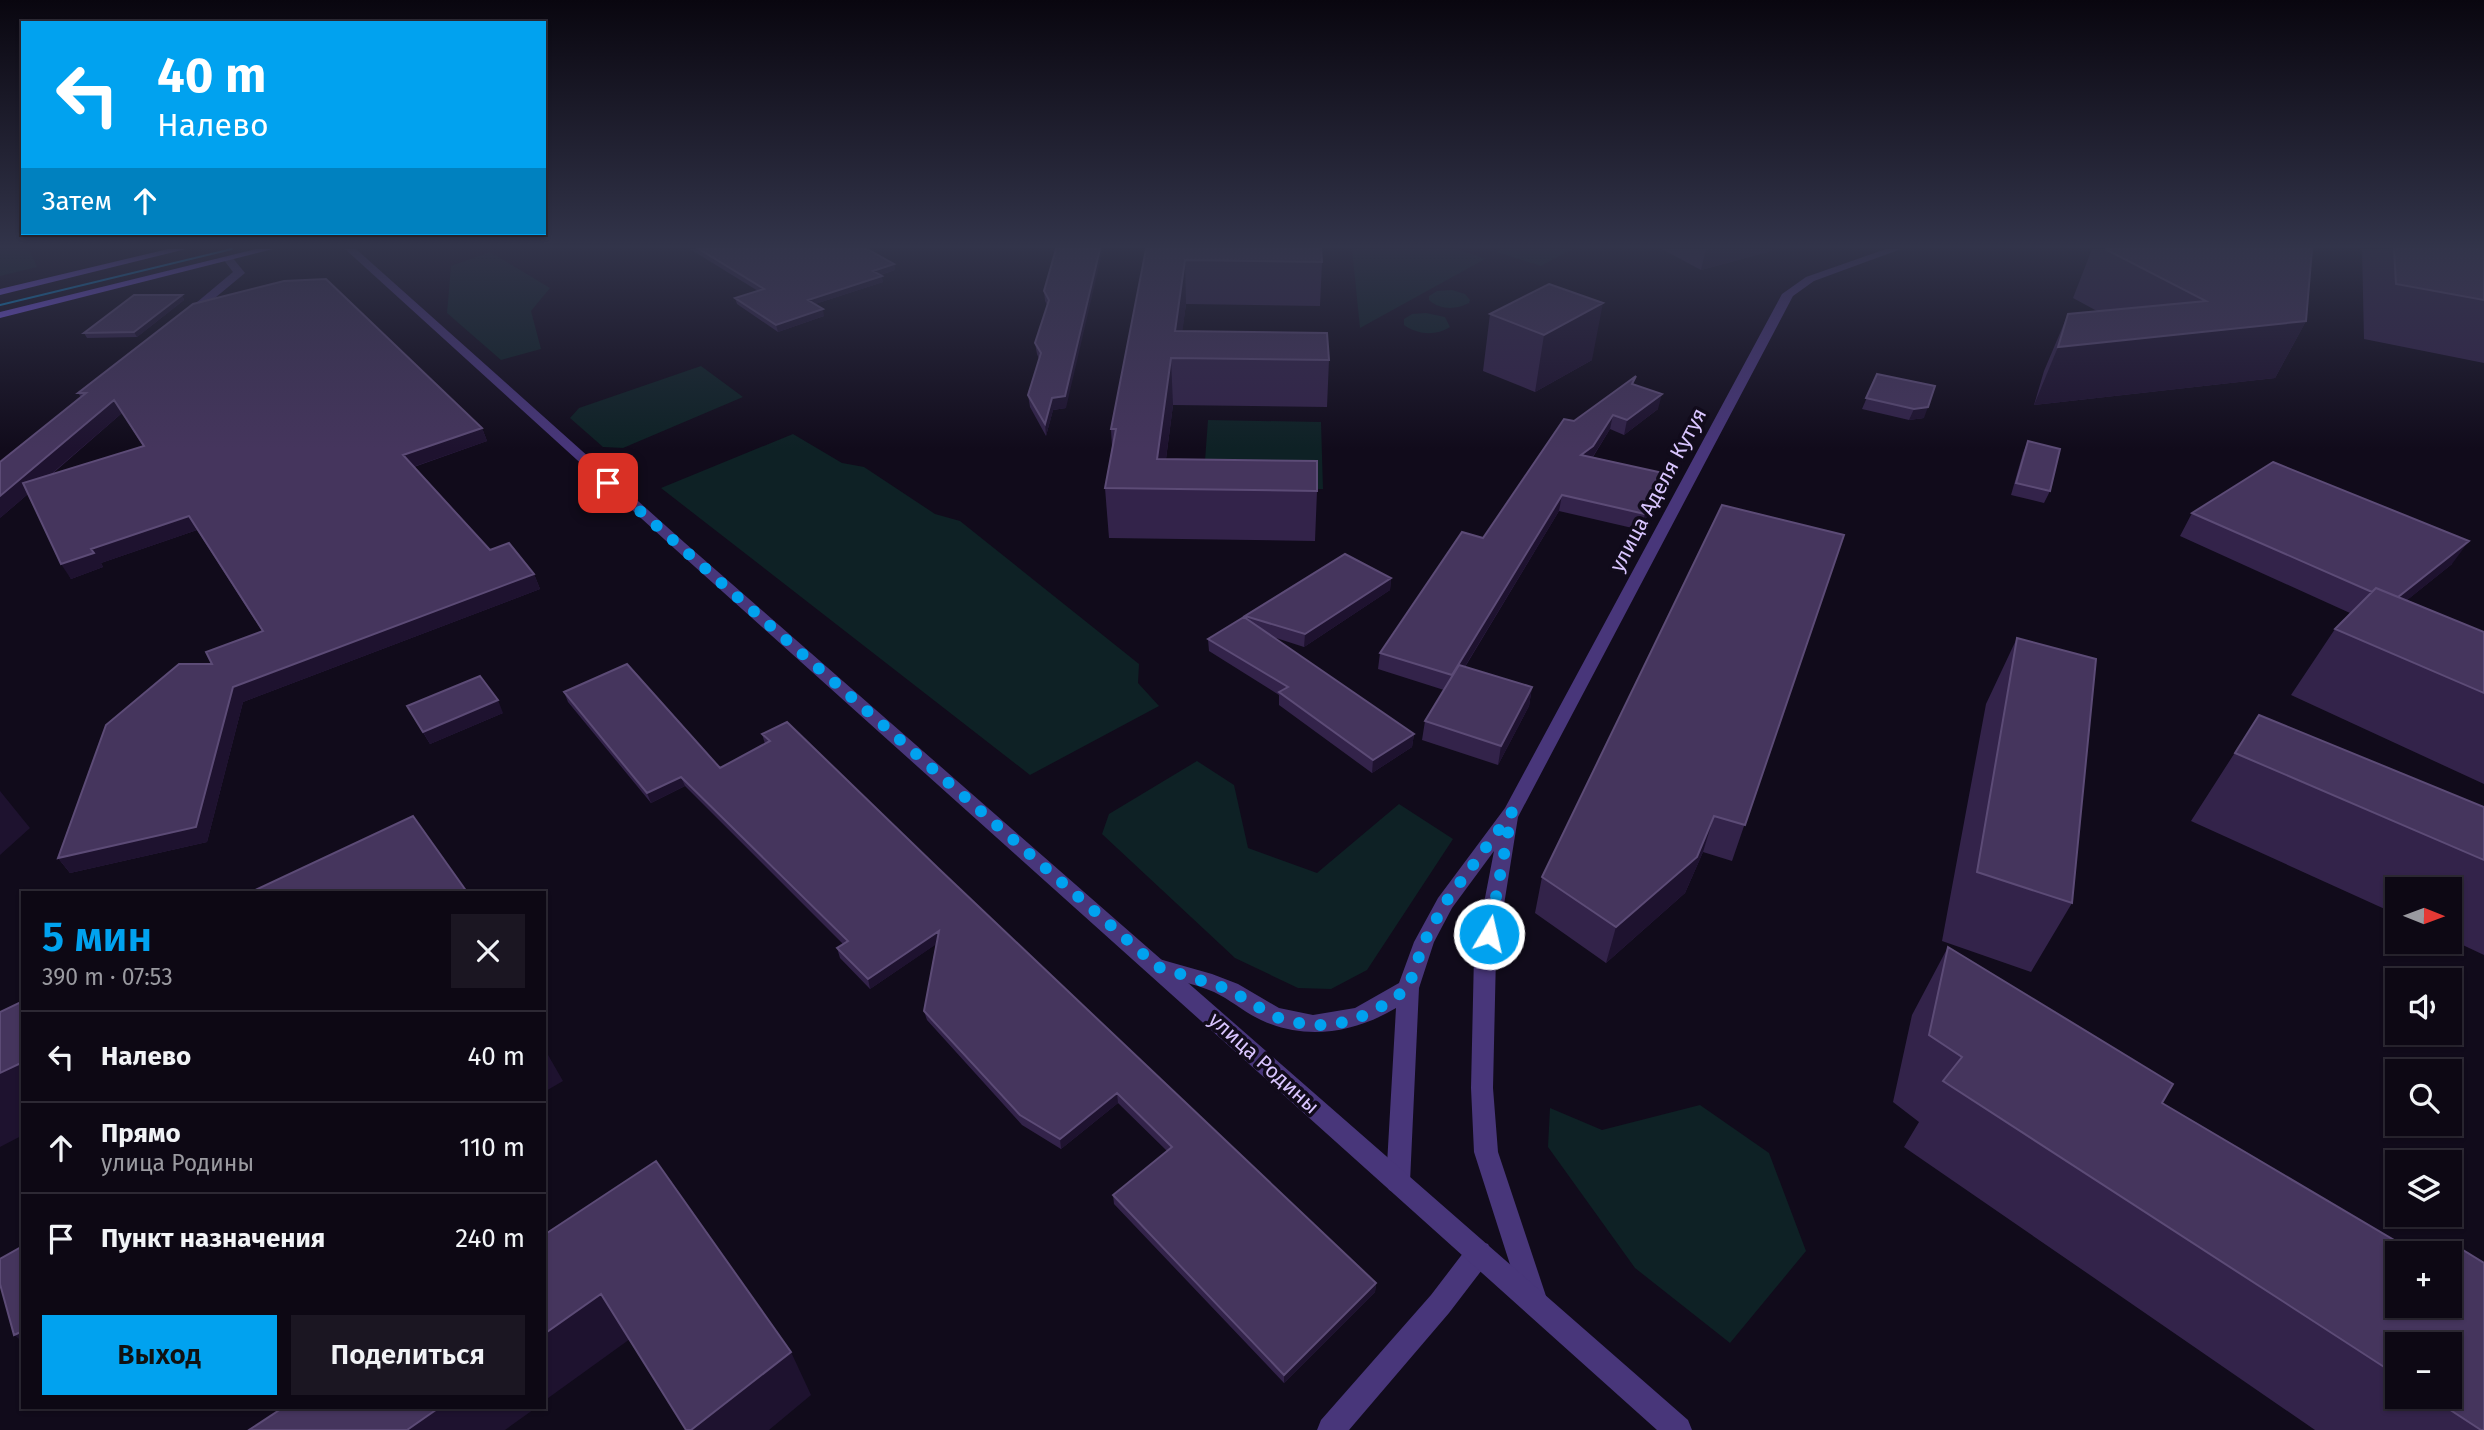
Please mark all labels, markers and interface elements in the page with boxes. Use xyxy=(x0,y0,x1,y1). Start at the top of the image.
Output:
text: 40 m xyxy=(157,46,266,105)
icon: left xyxy=(42,49,133,140)
text: Налево xyxy=(157,106,269,144)
icon: ahead xyxy=(126,182,164,220)
text: Затем xyxy=(42,186,112,217)
street label: улица Аделя Кутуя xyxy=(1604,404,1712,576)
pin xyxy=(578,453,638,513)
icon: arrive xyxy=(589,464,627,502)
north arrow xyxy=(2385,877,2462,954)
map controls xyxy=(2385,877,2462,1409)
position arrow xyxy=(1452,897,1526,971)
text: 5 мин xyxy=(42,912,152,962)
button: close xyxy=(451,914,525,988)
text: 390 m · 07:53 xyxy=(42,963,173,991)
button: sound xyxy=(2385,968,2462,1045)
street label: улица Родины xyxy=(1203,1007,1325,1119)
icon: left xyxy=(42,1038,80,1076)
text: Налево xyxy=(101,1041,191,1072)
text: 40 m xyxy=(467,1041,525,1072)
button: search xyxy=(2385,1059,2462,1136)
text: Прямо xyxy=(101,1118,181,1149)
icon: ahead xyxy=(42,1129,80,1167)
text: 110 m xyxy=(459,1132,525,1163)
text: улица Родины xyxy=(101,1149,254,1177)
button: layers xyxy=(2385,1150,2462,1227)
icon: arrive xyxy=(42,1220,80,1258)
text: Пункт назначения xyxy=(101,1223,325,1254)
text: 240 m xyxy=(455,1223,525,1254)
button: + xyxy=(2385,1241,2462,1318)
button: Выход xyxy=(42,1315,277,1395)
button: Поделиться xyxy=(291,1315,525,1395)
button: − xyxy=(2385,1332,2462,1409)

